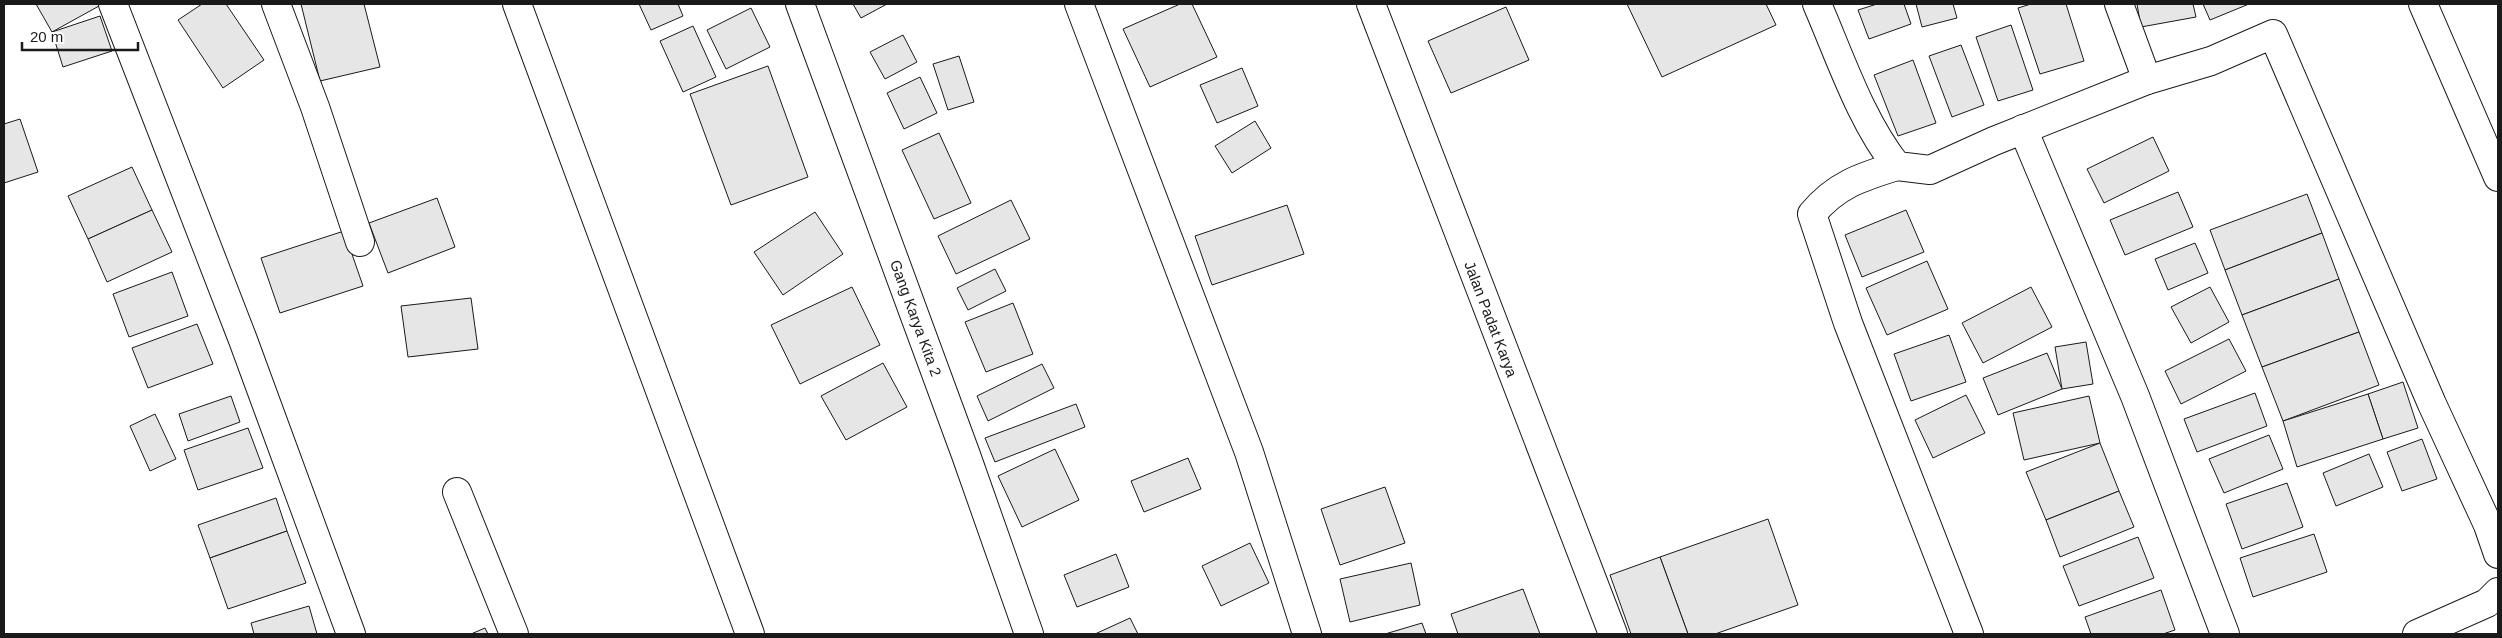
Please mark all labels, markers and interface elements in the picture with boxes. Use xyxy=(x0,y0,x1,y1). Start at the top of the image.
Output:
scale bar xyxy=(22,20,139,52)
text: 20 m xyxy=(30,28,63,45)
street label: Gang Karya Kita 2 xyxy=(887,257,945,379)
street label: Jalan Padat Karya xyxy=(1461,259,1521,380)

